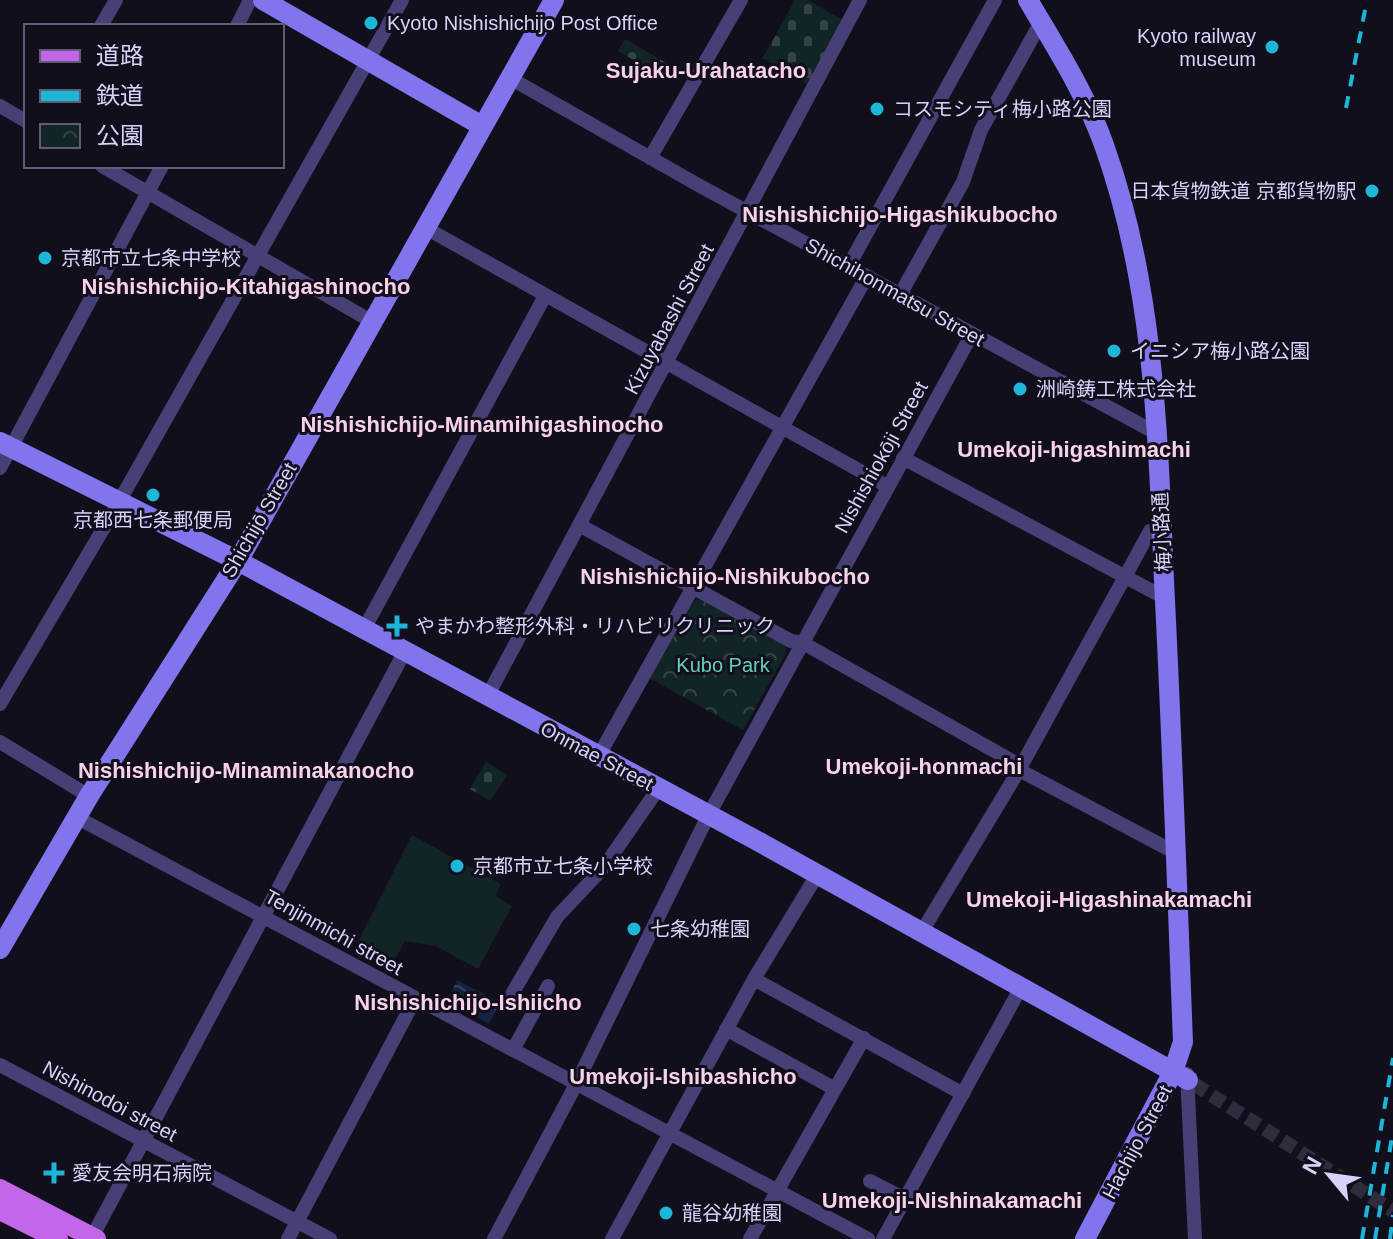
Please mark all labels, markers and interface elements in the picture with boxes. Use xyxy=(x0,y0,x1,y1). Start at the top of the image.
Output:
place label: Kyoto Nishishichijo Post Office xyxy=(387,12,658,34)
marker: Kyoto Nishishichijo Post Office xyxy=(362,14,380,32)
legend xyxy=(24,24,284,168)
place label: Kyoto railway museum xyxy=(1137,25,1256,70)
marker: Kyoto railway museum xyxy=(1263,38,1281,56)
text: 道路 xyxy=(96,42,144,69)
district label: Sujaku-Urahatacho xyxy=(606,58,806,83)
text: 鉄道 xyxy=(96,82,144,109)
place label: コスモシティ梅小路公園 xyxy=(893,98,1112,120)
marker: コスモシティ梅小路公園 xyxy=(868,100,886,118)
text: 公園 xyxy=(96,122,144,149)
place label: 日本貨物鉄道 京都貨物駅 xyxy=(1130,180,1356,202)
marker: 日本貨物鉄道 京都貨物駅 xyxy=(1363,182,1381,200)
district label: Nishishichijo-Higashikubocho xyxy=(742,202,1058,227)
street label: Shichihonmatsu Street xyxy=(802,234,989,351)
street label: Kizuyabashi Street xyxy=(620,240,718,398)
place label: 京都市立七条中学校 xyxy=(61,247,241,269)
marker: 京都市立七条中学校 xyxy=(36,249,54,267)
district label: Nishishichijo-Kitahigashinocho xyxy=(82,274,410,299)
place label: イニシア梅小路公園 xyxy=(1130,340,1310,362)
marker: イニシア梅小路公園 xyxy=(1105,342,1123,360)
street label: Nishishiokōji Street xyxy=(830,377,932,537)
place label: 洲崎鋳工株式会社 xyxy=(1036,378,1196,400)
marker: 洲崎鋳工株式会社 xyxy=(1011,380,1029,398)
district label: Nishishichijo-Minamihigashinocho xyxy=(300,412,664,437)
district label: Umekoji-higashimachi xyxy=(957,437,1191,462)
street label: Shichijō Street xyxy=(217,458,301,581)
marker: 京都西七条郵便局 xyxy=(144,486,162,504)
street label: 梅小路通 xyxy=(1149,491,1175,573)
place label: 京都西七条郵便局 xyxy=(73,509,233,531)
district label: Nishishichijo-Nishikubocho xyxy=(580,564,870,589)
marker: やまかわ整形外科・リハビリクリニック xyxy=(386,615,408,637)
place label: やまかわ整形外科・リハビリクリニック xyxy=(415,615,775,637)
park label: Kubo Park xyxy=(676,654,771,676)
street label: Onmae Street xyxy=(537,717,658,795)
district label: Umekoji-honmachi xyxy=(826,754,1022,779)
district label: Nishishichijo-Minaminakanocho xyxy=(78,758,414,783)
place label: 京都市立七条小学校 xyxy=(473,855,653,877)
marker: 京都市立七条小学校 xyxy=(448,857,466,875)
street label: Tenjinmichi street xyxy=(261,885,407,979)
district label: Umekoji-Higashinakamachi xyxy=(966,887,1252,912)
place label: 七条幼稚園 xyxy=(650,918,750,940)
marker: 七条幼稚園 xyxy=(625,920,643,938)
district label: Nishishichijo-Ishiicho xyxy=(354,990,582,1015)
street label: Nishinodoi street xyxy=(39,1056,181,1146)
district label: Umekoji-Ishibashicho xyxy=(569,1064,797,1089)
street label: Hachijo Street xyxy=(1098,1081,1176,1203)
north arrow xyxy=(1289,1135,1369,1215)
text: N xyxy=(1297,1153,1327,1179)
marker: 愛友会明石病院 xyxy=(43,1162,65,1184)
place label: 愛友会明石病院 xyxy=(72,1162,212,1184)
district label: Umekoji-Nishinakamachi xyxy=(822,1188,1082,1213)
place label: 龍谷幼稚園 xyxy=(682,1202,782,1224)
marker: 龍谷幼稚園 xyxy=(657,1204,675,1222)

